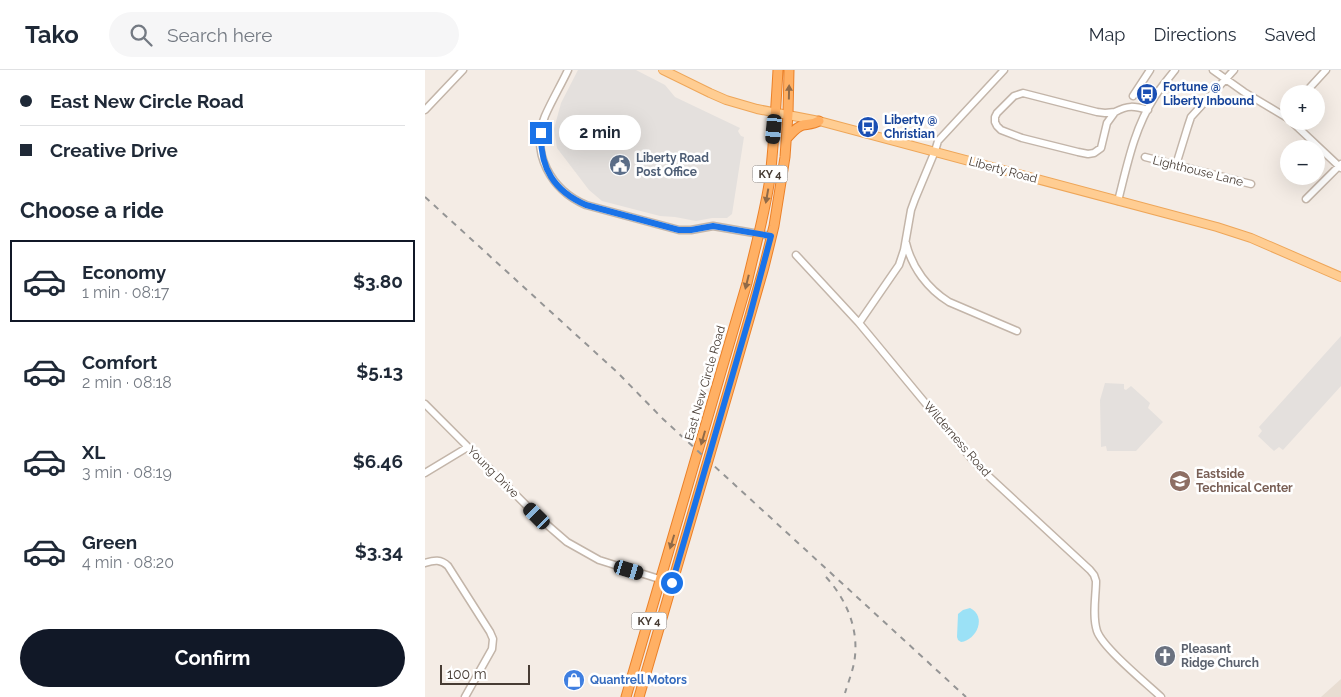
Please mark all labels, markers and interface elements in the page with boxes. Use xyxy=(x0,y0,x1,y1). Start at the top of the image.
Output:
search box xyxy=(109,12,459,57)
text: Tako xyxy=(25,20,79,49)
icon: search xyxy=(127,21,155,49)
text: Search here xyxy=(167,24,272,46)
text: Map xyxy=(1089,24,1125,45)
text: Directions xyxy=(1153,24,1237,45)
text: Saved xyxy=(1265,24,1316,45)
place label: Fortune @ Liberty Inbound xyxy=(1163,80,1254,108)
bus stop icon: Fortune @ Liberty Inbound xyxy=(1135,82,1159,106)
one-way arrow xyxy=(785,84,793,100)
map controls xyxy=(1280,85,1325,185)
button: + xyxy=(1280,85,1325,130)
text: East New Circle Road xyxy=(50,90,244,112)
car xyxy=(765,113,782,145)
place label: Liberty @ Christian xyxy=(884,113,937,141)
bus stop icon: Liberty @ Christian xyxy=(856,115,880,139)
callout: 2 min xyxy=(559,116,641,150)
route end xyxy=(530,122,552,144)
text: 2 min xyxy=(579,123,621,142)
text: Creative Drive xyxy=(50,139,178,161)
button: − xyxy=(1280,140,1325,185)
place label: Liberty Road Post Office xyxy=(636,151,709,179)
public building icon: Liberty Road Post Office xyxy=(608,153,632,177)
street label: Lighthouse Lane xyxy=(1151,153,1245,189)
street label: Liberty Road xyxy=(967,154,1039,186)
road number: KY 4 xyxy=(753,166,787,182)
one-way arrow xyxy=(762,188,770,204)
text: Choose a ride xyxy=(20,197,164,223)
icon: car xyxy=(22,259,67,304)
text: Economy xyxy=(82,261,166,283)
text: $3.80 xyxy=(353,270,403,292)
one-way arrow xyxy=(743,274,751,289)
text: 1 min · 08:17 xyxy=(82,283,169,302)
street label: East New Circle Road xyxy=(682,324,728,442)
icon: car xyxy=(22,349,67,394)
text: Comfort xyxy=(82,351,157,373)
text: $5.13 xyxy=(356,360,403,382)
text: 2 min · 08:18 xyxy=(82,373,172,392)
street label: Wilderness Road xyxy=(921,399,993,479)
one-way arrow xyxy=(698,430,706,445)
icon: car xyxy=(22,439,67,484)
text: XL xyxy=(82,441,105,463)
street label: Young Drive xyxy=(464,443,522,501)
text: $6.46 xyxy=(353,450,403,472)
text: 3 min · 08:19 xyxy=(82,463,172,482)
place label: Eastside Technical Center xyxy=(1196,467,1293,495)
school or university icon: Eastside Technical Center xyxy=(1168,469,1192,493)
car xyxy=(521,500,552,532)
icon: car xyxy=(22,529,67,574)
text: Green xyxy=(82,531,137,553)
one-way arrow xyxy=(668,535,676,550)
text: $3.34 xyxy=(355,540,403,562)
text: 4 min · 08:20 xyxy=(82,553,174,572)
car xyxy=(612,558,645,582)
route start xyxy=(661,572,683,594)
road number: KY 4 xyxy=(631,612,667,630)
button: Confirm xyxy=(20,629,405,687)
place label: Pleasant Ridge Church xyxy=(1181,642,1259,670)
church icon: Pleasant Ridge Church xyxy=(1153,644,1177,668)
scale bar xyxy=(440,662,530,685)
text: 100 m xyxy=(447,666,487,682)
shop icon: Quantrell Motors xyxy=(562,668,586,692)
place label: Quantrell Motors xyxy=(590,673,687,687)

